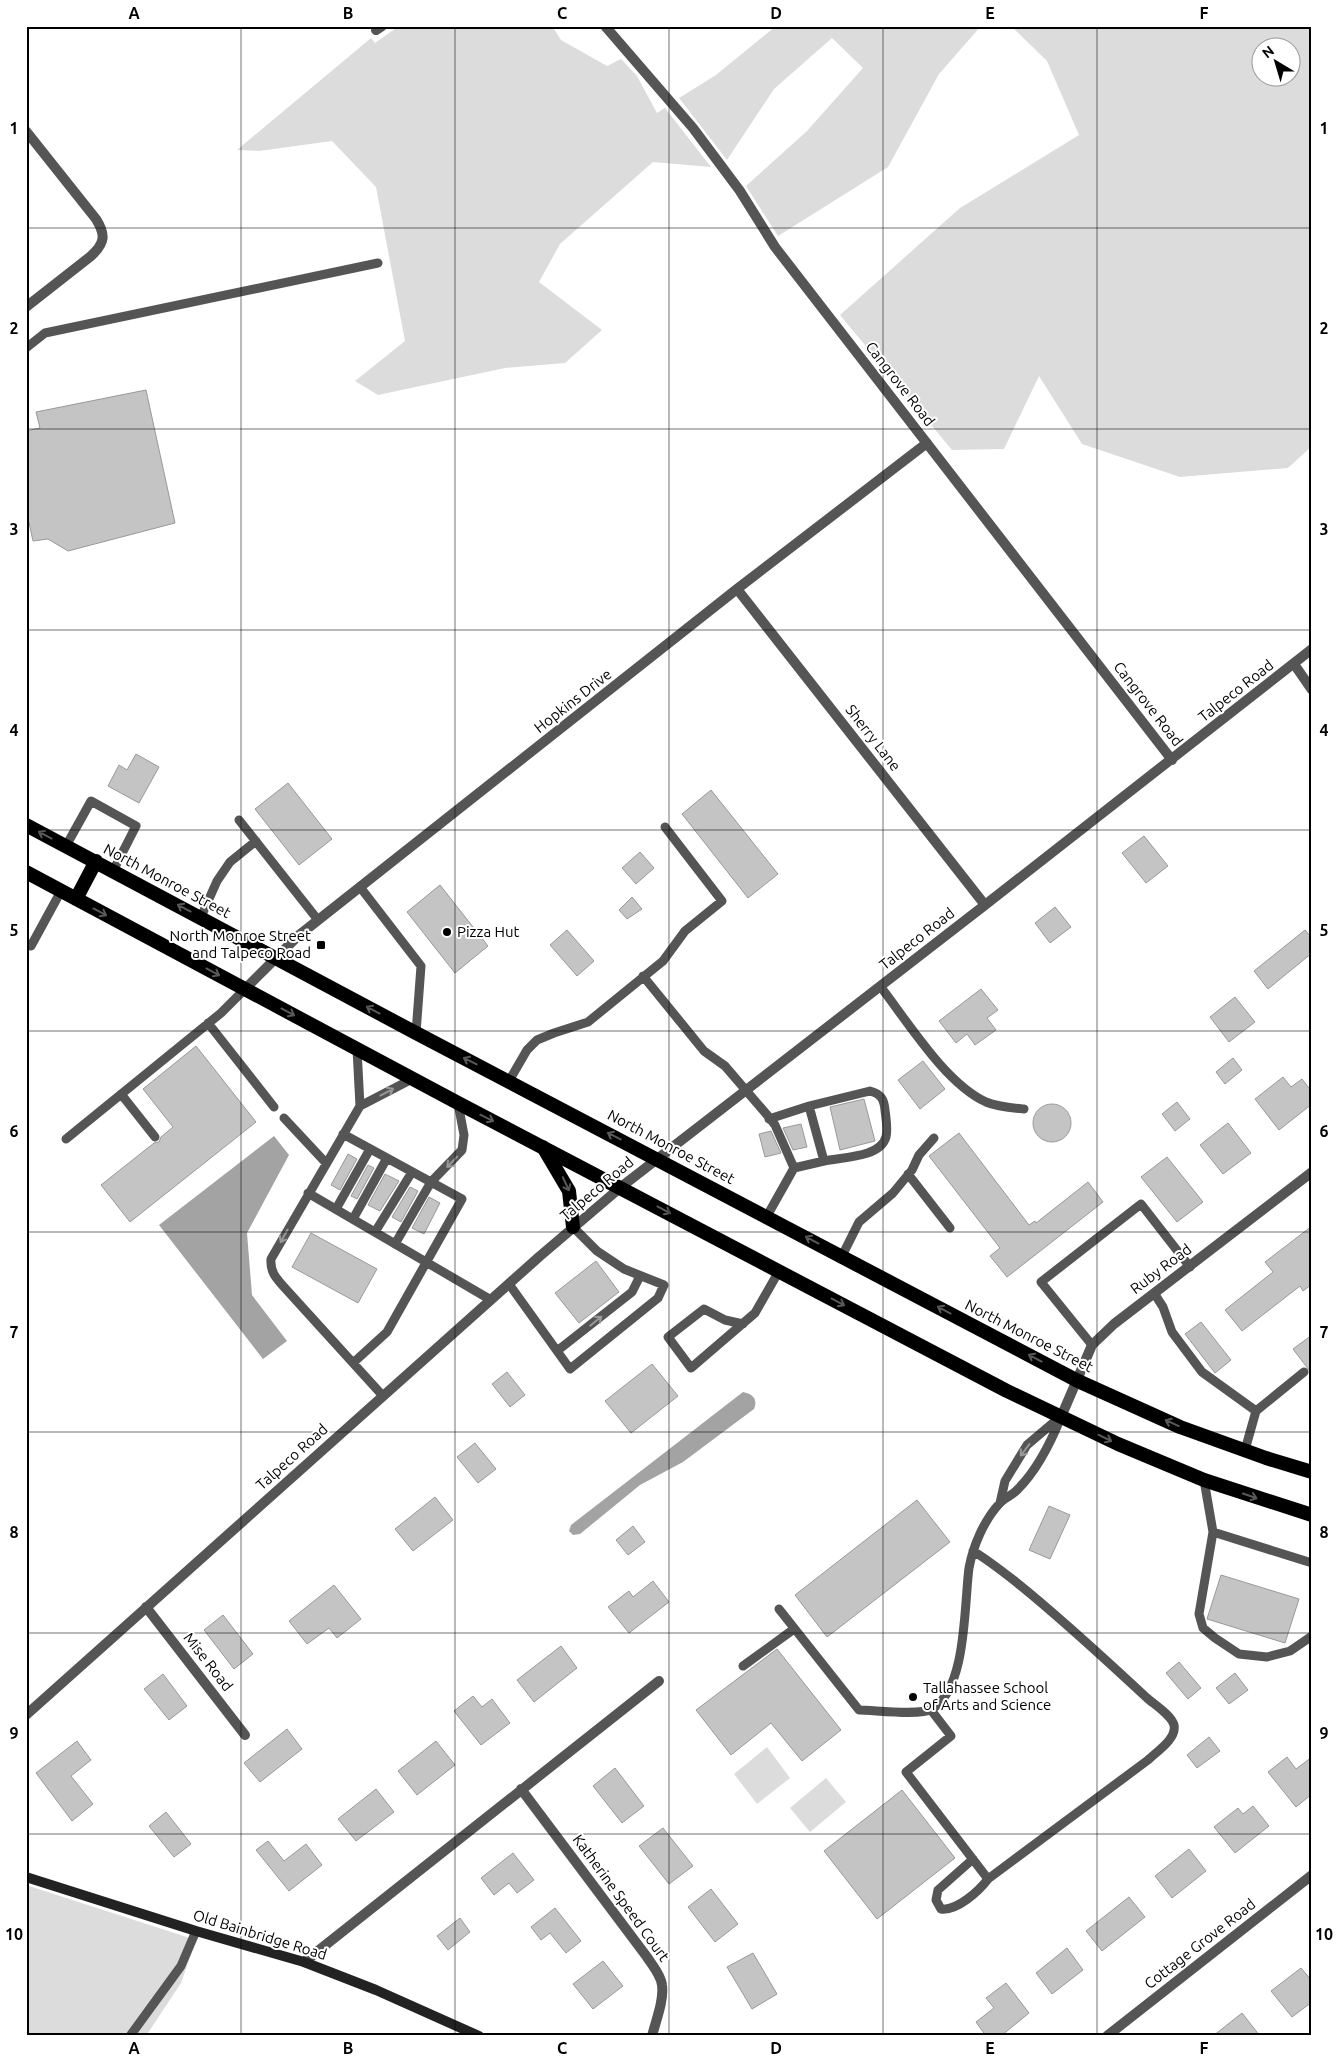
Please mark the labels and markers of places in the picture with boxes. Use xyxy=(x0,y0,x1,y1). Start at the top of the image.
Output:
place label: Pizza Hut xyxy=(457,923,520,940)
marker: Pizza Hut xyxy=(441,926,453,938)
place label: North Monroe Street and Talpeco Road xyxy=(170,927,311,961)
marker: North Monroe Street and Talpeco Road xyxy=(315,939,327,951)
place label: Tallahassee School of Arts and Science xyxy=(923,1679,1051,1713)
marker: Tallahassee School of Arts and Science xyxy=(907,1691,919,1703)

